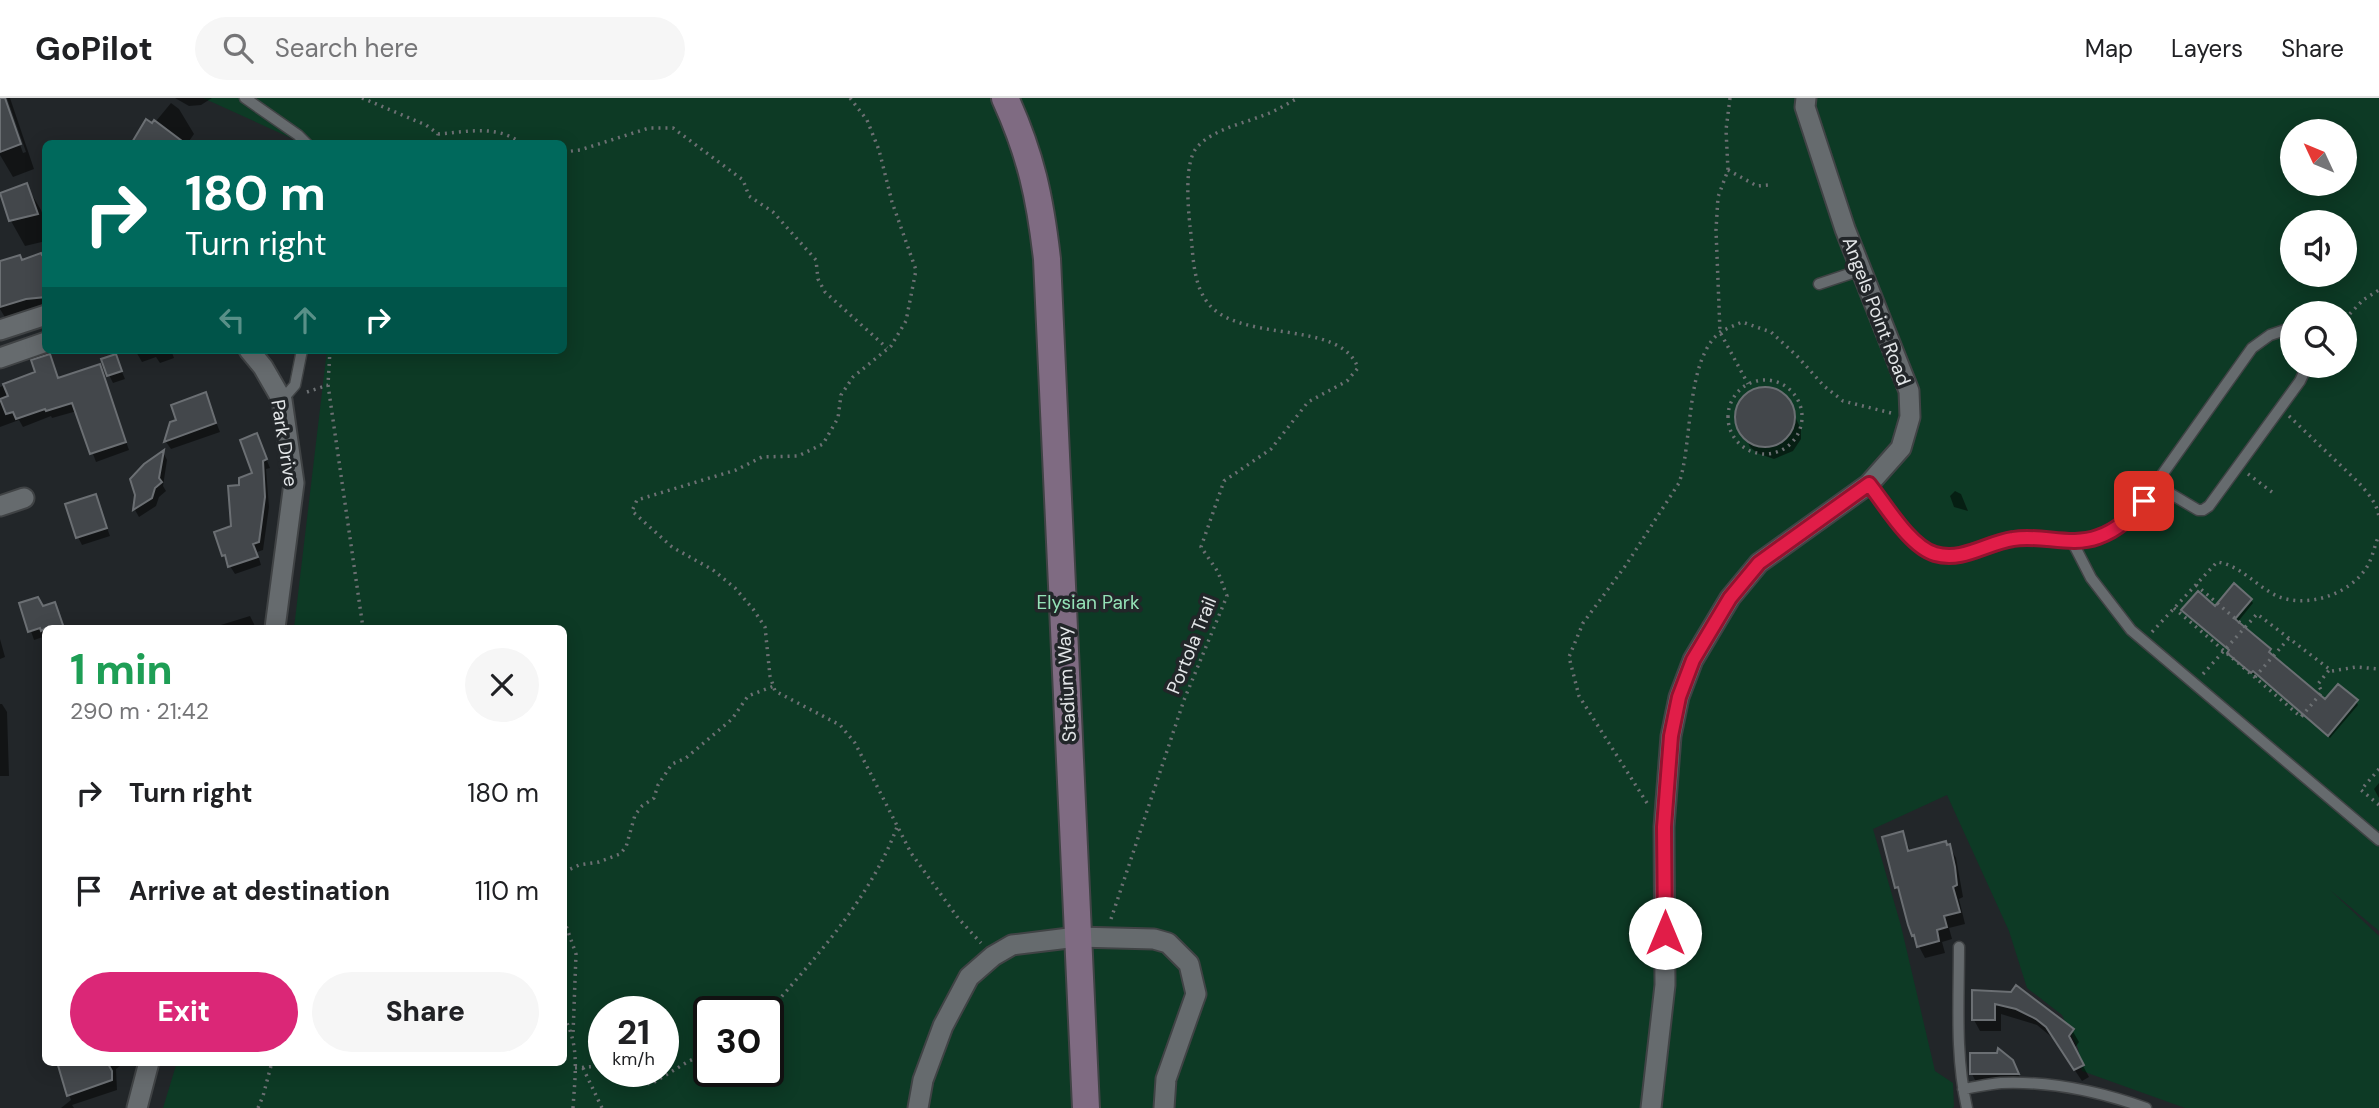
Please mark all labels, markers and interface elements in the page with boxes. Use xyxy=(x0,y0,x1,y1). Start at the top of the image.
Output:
search box xyxy=(195,17,685,80)
text: GoPilot xyxy=(35,27,153,70)
icon: search xyxy=(219,29,257,67)
text: Search here xyxy=(275,31,418,65)
text: Map xyxy=(2085,33,2133,64)
text: Layers xyxy=(2171,33,2243,64)
text: Share xyxy=(2281,33,2344,64)
north arrow xyxy=(2280,119,2357,196)
map controls xyxy=(2280,119,2357,378)
text: 180 m xyxy=(185,161,326,225)
icon: right xyxy=(70,168,161,259)
button: sound xyxy=(2280,210,2357,287)
text: Turn right xyxy=(185,223,327,265)
street label: Angels Point Road xyxy=(1837,233,1916,389)
icon: left xyxy=(213,301,251,339)
icon: ahead xyxy=(286,301,324,339)
icon: right xyxy=(359,301,397,339)
button: search xyxy=(2280,301,2357,378)
street label: Park Drive xyxy=(265,398,304,488)
pin xyxy=(2114,471,2174,531)
icon: arrive xyxy=(2125,482,2163,520)
park label: Elysian Park xyxy=(1037,590,1140,615)
street label: Portola Trail xyxy=(1161,593,1222,697)
street label: Stadium Way xyxy=(1051,625,1082,743)
text: 1 min xyxy=(70,642,173,697)
button: close xyxy=(465,648,539,722)
text: 290 m · 21:42 xyxy=(70,696,209,726)
icon: right xyxy=(70,774,108,812)
text: Turn right xyxy=(129,776,253,810)
text: 180 m xyxy=(467,776,539,810)
icon: arrive xyxy=(70,872,108,910)
text: Arrive at destination xyxy=(129,874,390,908)
text: 110 m xyxy=(475,874,539,908)
position arrow xyxy=(1628,896,1702,970)
button: Exit xyxy=(70,972,298,1052)
button: Share xyxy=(312,972,539,1052)
speed limit sign: 30 xyxy=(693,996,784,1087)
text: 21 xyxy=(617,1009,650,1055)
text: km/h xyxy=(612,1047,655,1071)

